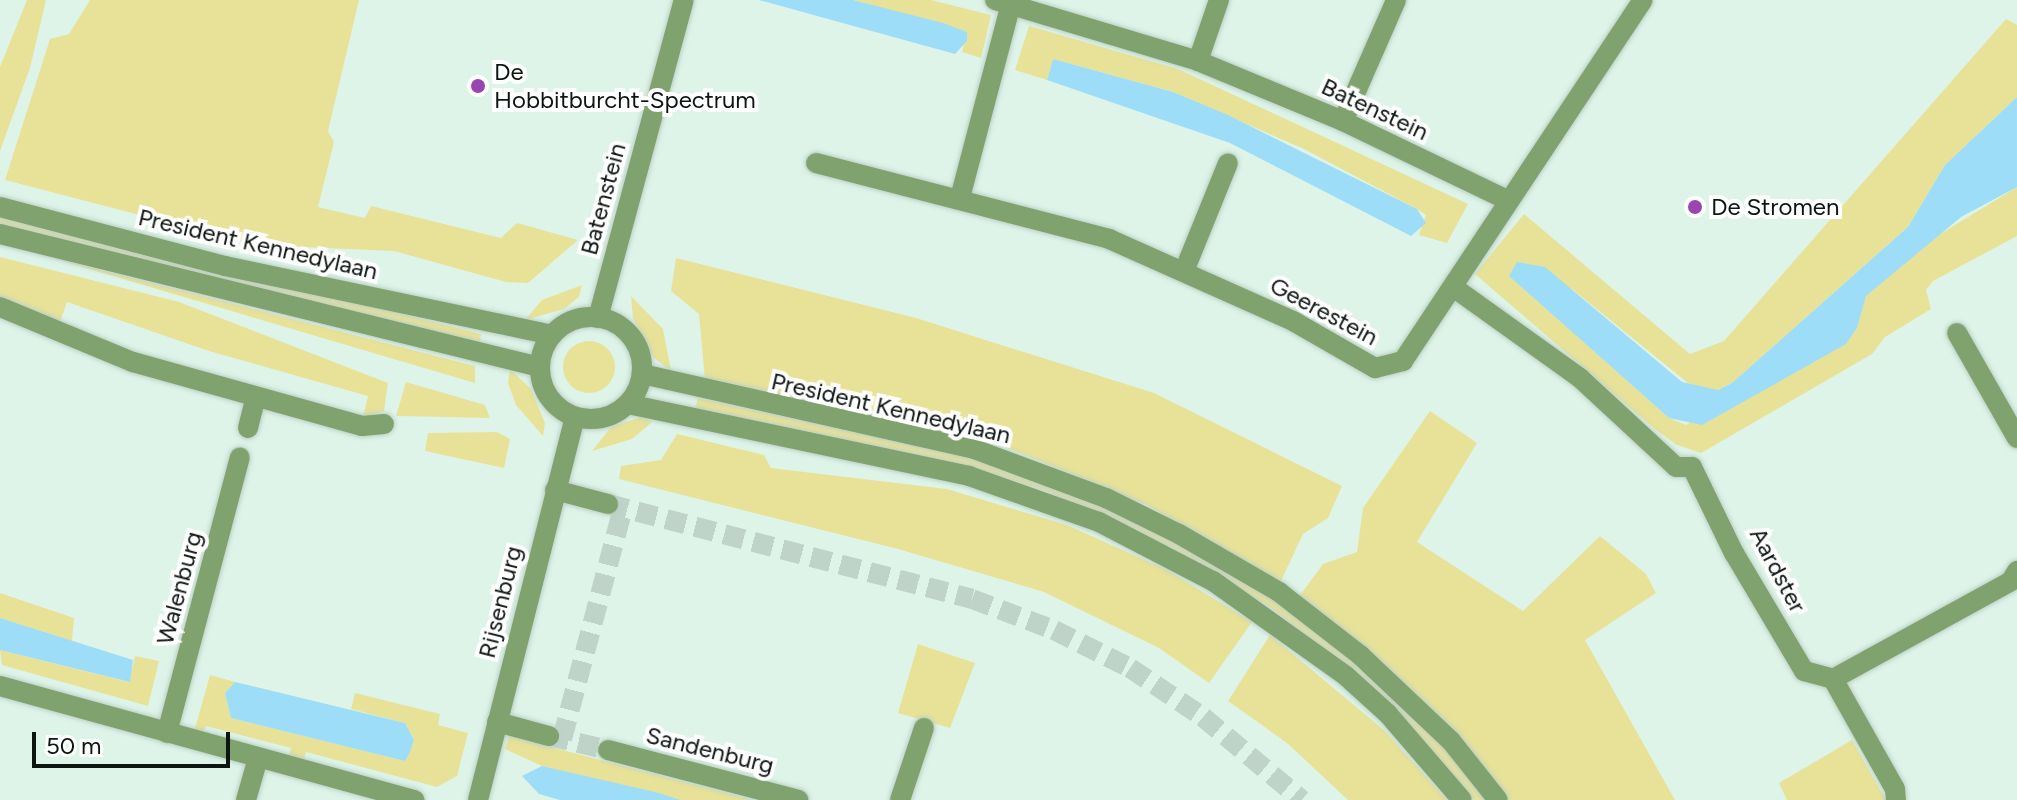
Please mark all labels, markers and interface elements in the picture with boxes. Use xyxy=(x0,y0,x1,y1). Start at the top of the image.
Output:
place label: De Hobbitburcht-Spectrum xyxy=(494,58,756,114)
street label: Batenstein xyxy=(1317,72,1433,146)
marker: De Hobbitburcht-Spectrum xyxy=(469,77,487,95)
street label: Batenstein xyxy=(574,140,632,258)
place label: De Stromen xyxy=(1711,193,1839,221)
marker: De Stromen xyxy=(1686,198,1704,216)
street label: President Kennedylaan xyxy=(136,202,380,286)
street label: Geerestein xyxy=(1265,271,1383,351)
street label: President Kennedylaan xyxy=(769,366,1013,450)
street label: Aardster xyxy=(1744,523,1812,617)
street label: Walenburg xyxy=(150,528,208,648)
street label: Rijsenburg xyxy=(472,543,528,661)
scale bar xyxy=(36,716,234,766)
street label: Sandenburg xyxy=(643,720,777,780)
text: 50 m xyxy=(46,731,102,760)

